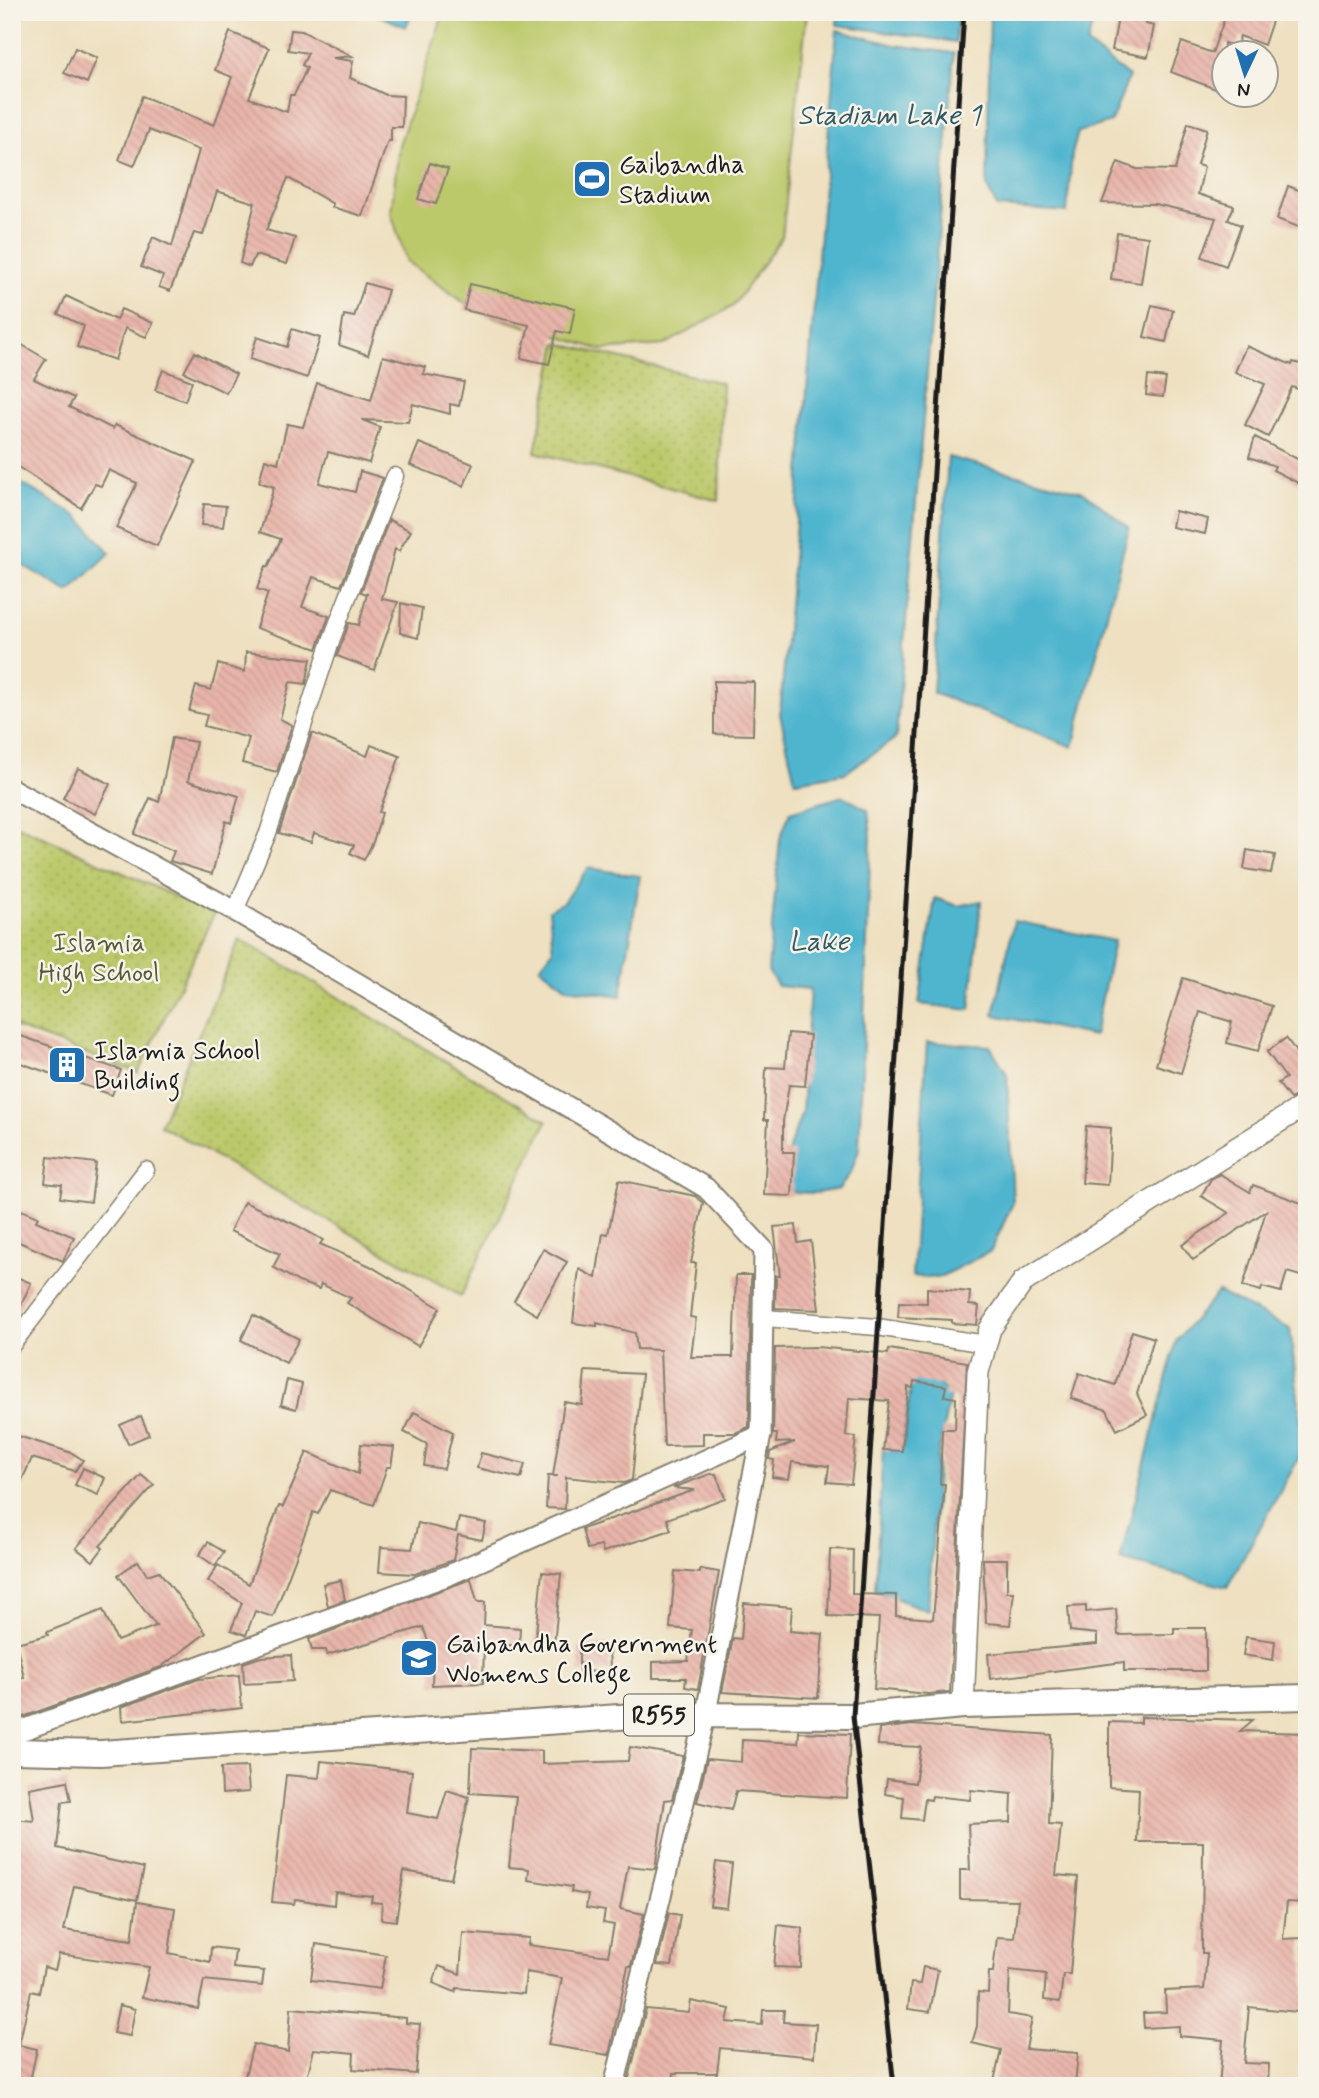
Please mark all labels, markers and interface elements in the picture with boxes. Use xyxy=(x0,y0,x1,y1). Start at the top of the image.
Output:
north arrow xyxy=(1210,38,1280,108)
text: N xyxy=(1237,77,1251,102)
water label: Stadiam Lake 1 xyxy=(797,98,983,135)
place label: Gaibandha Stadium xyxy=(619,149,745,213)
sports icon: Gaibandha Stadium xyxy=(571,158,613,200)
water label: Lake xyxy=(789,924,850,961)
park label: Islamia High School xyxy=(38,927,160,994)
place label: Islamia School Building xyxy=(94,1035,261,1102)
building icon: Islamia School Building xyxy=(46,1044,88,1086)
place label: Gaibandha Government Womens College xyxy=(446,1628,717,1695)
school or university icon: Gaibandha Government Womens College xyxy=(398,1637,440,1679)
road number: R555 xyxy=(624,1694,694,1736)

